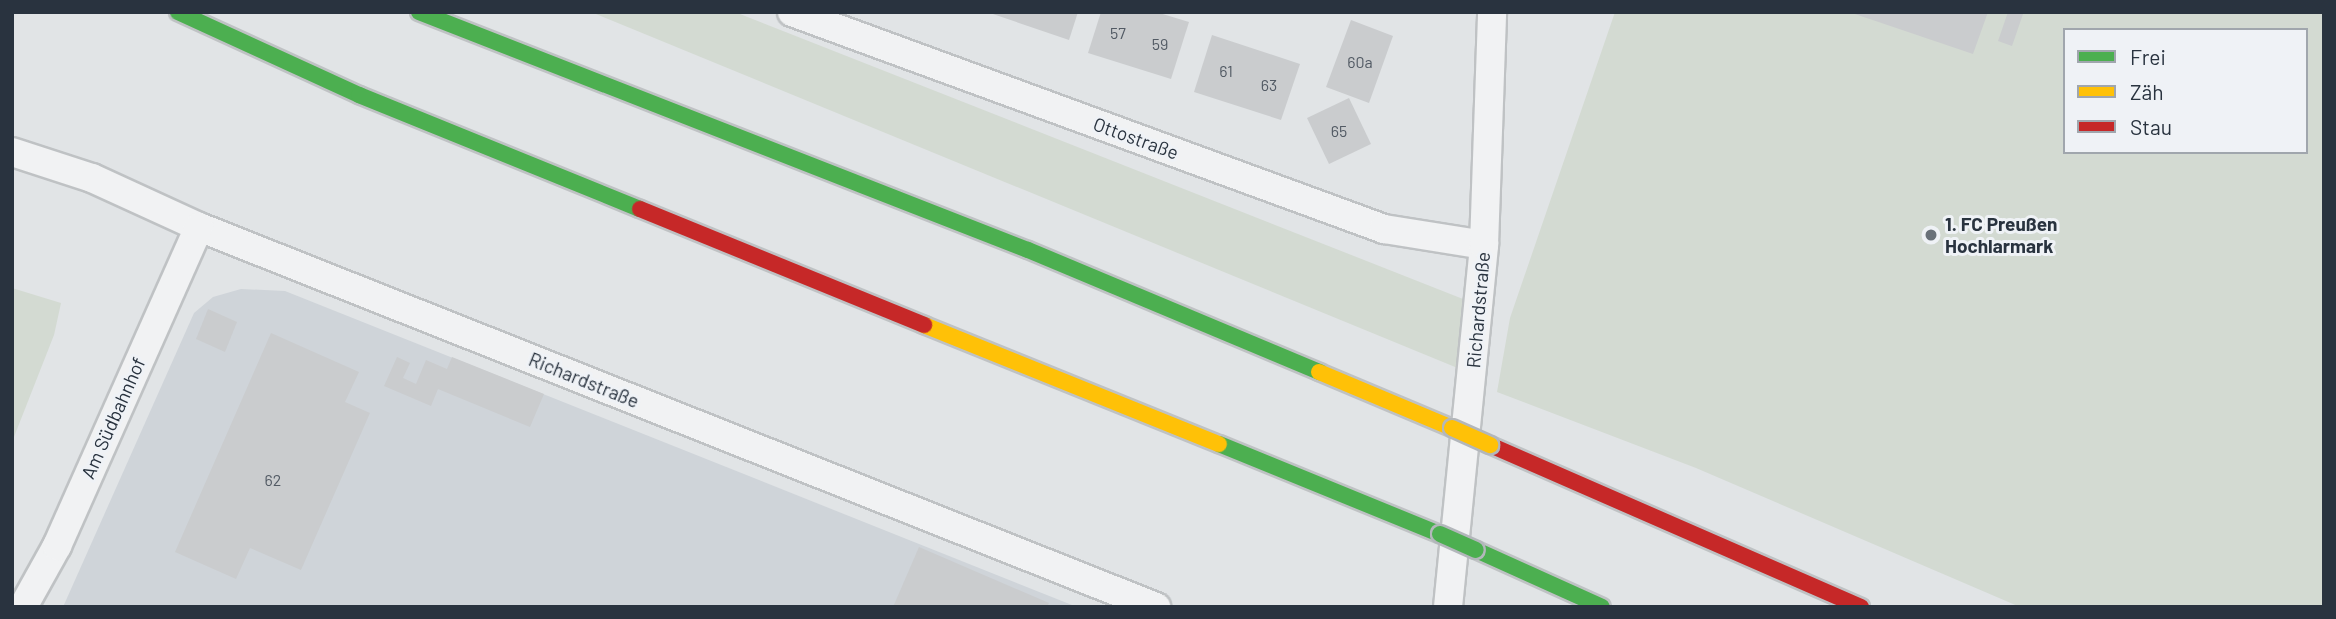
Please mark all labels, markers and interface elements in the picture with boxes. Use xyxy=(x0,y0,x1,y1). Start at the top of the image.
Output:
house number: 57 xyxy=(1110,23,1126,43)
legend xyxy=(2063,28,2308,154)
house number: 59 xyxy=(1152,34,1168,54)
text: Frei xyxy=(2130,44,2166,69)
house number: 60a xyxy=(1347,52,1373,72)
house number: 61 xyxy=(1219,61,1233,81)
house number: 63 xyxy=(1261,75,1277,95)
text: Zäh xyxy=(2130,79,2164,104)
street label: Ottostraße xyxy=(1090,112,1182,164)
text: Stau xyxy=(2130,114,2172,139)
house number: 65 xyxy=(1331,121,1347,141)
place label: 1. FC Preußen Hochlarmark xyxy=(1945,213,2057,257)
marker: 1. FC Preußen Hochlarmark xyxy=(1923,227,1939,243)
street label: Richardstraße xyxy=(1462,251,1494,369)
street label: Richardstraße xyxy=(526,348,642,412)
street label: Am Südbahnhof xyxy=(76,354,150,482)
house number: 62 xyxy=(265,470,281,490)

